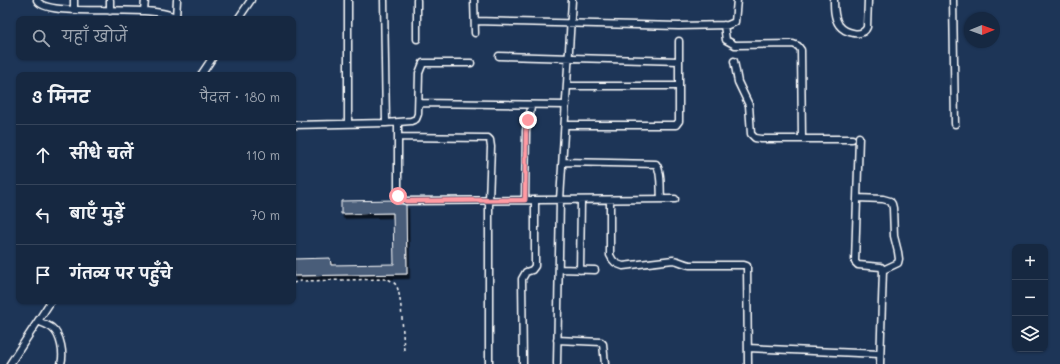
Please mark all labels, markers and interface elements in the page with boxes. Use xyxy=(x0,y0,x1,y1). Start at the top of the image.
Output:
north arrow xyxy=(964,12,1000,48)
search box xyxy=(16,16,296,60)
text: यहाँ खोजें xyxy=(62,26,127,46)
icon: search xyxy=(30,27,52,49)
text: 3 मिनट xyxy=(32,85,90,107)
text: पैदल · 180 m xyxy=(200,88,280,105)
route end xyxy=(519,111,537,129)
text: सीधे चलें xyxy=(70,143,133,163)
icon: ahead xyxy=(32,144,54,166)
text: 110 m xyxy=(246,146,280,163)
route start xyxy=(389,187,407,205)
text: बाएँ मुड़ें xyxy=(70,203,124,223)
icon: left xyxy=(32,204,54,226)
text: 70 m xyxy=(250,206,280,223)
map controls xyxy=(1012,244,1048,352)
button: + xyxy=(1012,244,1048,280)
text: गंतव्य पर पहुँचे xyxy=(70,263,172,283)
icon: arrive xyxy=(32,264,54,286)
button: − xyxy=(1012,280,1048,316)
button: layers xyxy=(1012,316,1048,352)

